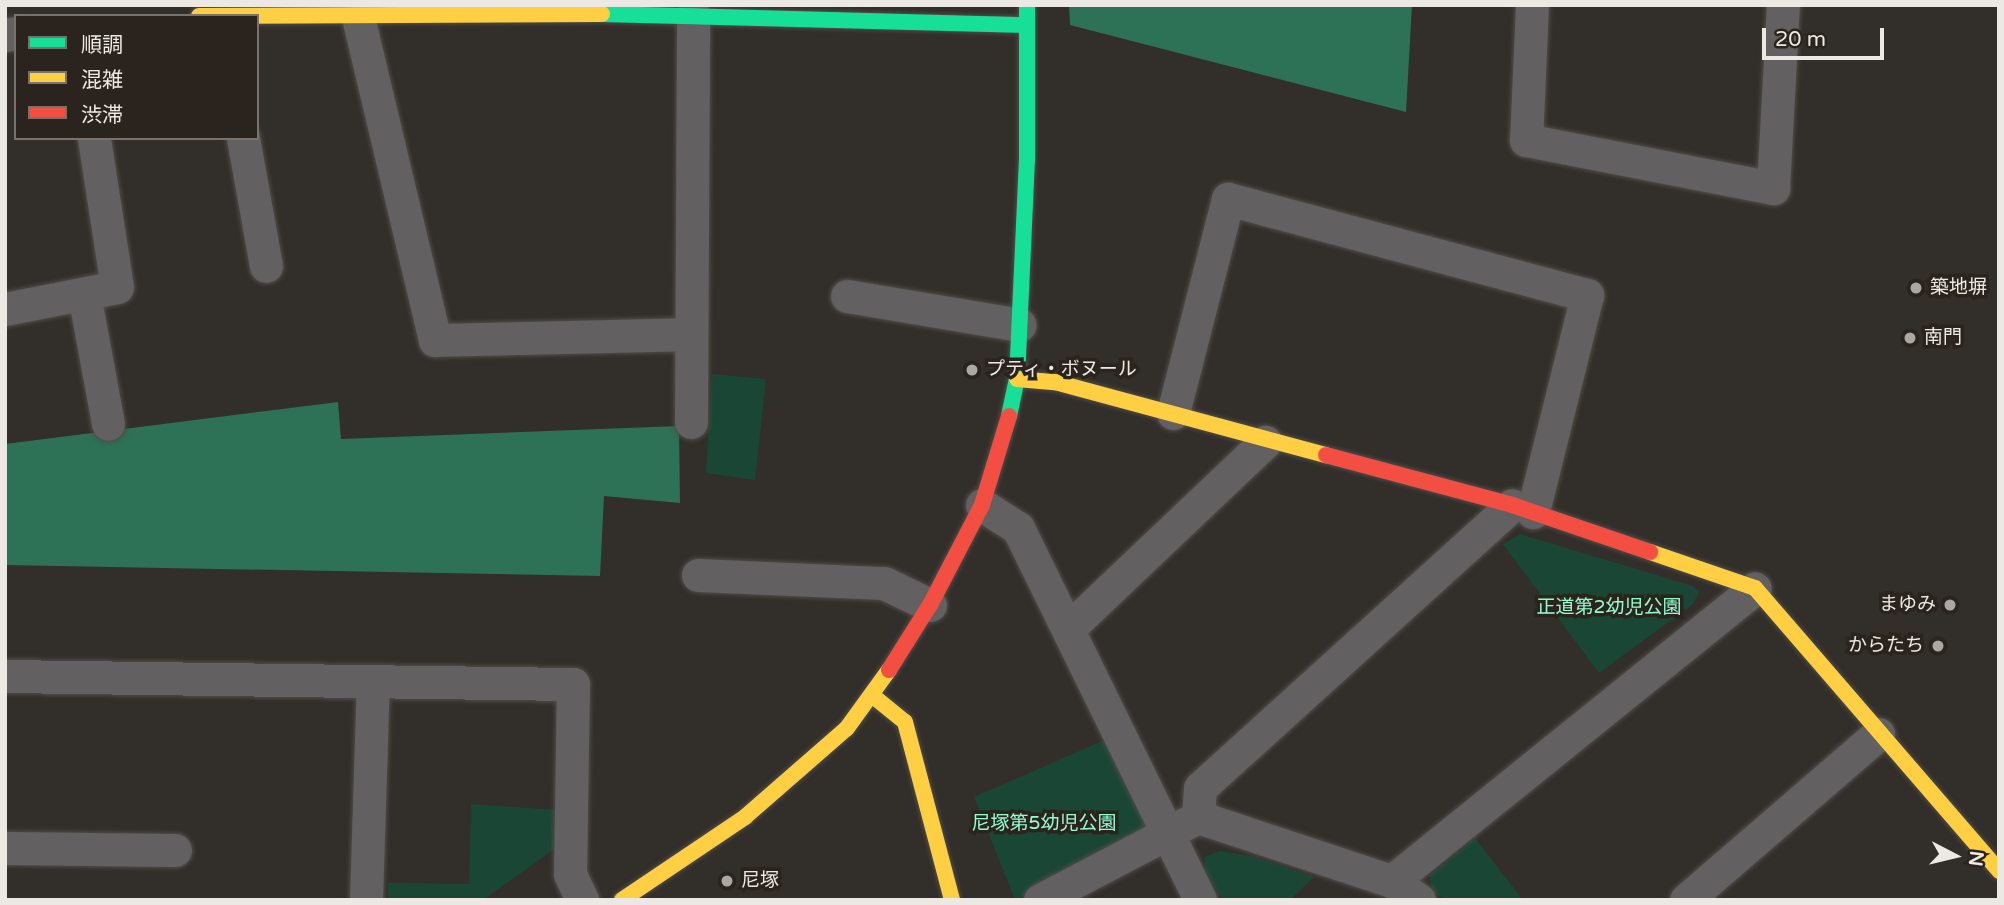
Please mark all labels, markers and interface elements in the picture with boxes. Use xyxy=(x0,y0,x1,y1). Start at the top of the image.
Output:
legend xyxy=(14,14,259,140)
scale bar xyxy=(1766,14,1888,58)
text: 20 m xyxy=(1775,27,1826,52)
text: 順調 xyxy=(81,33,123,58)
text: 混雑 xyxy=(81,68,123,93)
text: 渋滞 xyxy=(81,103,123,128)
place label: 築地塀 xyxy=(1930,277,1987,299)
marker: 築地塀 xyxy=(1908,280,1924,296)
place label: 南門 xyxy=(1924,327,1962,349)
marker: 南門 xyxy=(1902,330,1918,346)
place label: プティ・ボヌール xyxy=(986,359,1138,381)
marker: プティ・ボヌール xyxy=(964,362,980,378)
place label: まゆみ xyxy=(1879,594,1936,616)
park label: 正道第2幼児公園 xyxy=(1537,597,1681,619)
marker: まゆみ xyxy=(1942,597,1958,613)
place label: からたち xyxy=(1848,635,1924,657)
marker: からたち xyxy=(1930,638,1946,654)
park label: 尼塚第5幼児公園 xyxy=(972,813,1116,835)
north arrow xyxy=(1920,821,1990,891)
text: N xyxy=(1964,850,1988,867)
place label: 尼塚 xyxy=(741,870,779,892)
marker: 尼塚 xyxy=(719,873,735,889)

